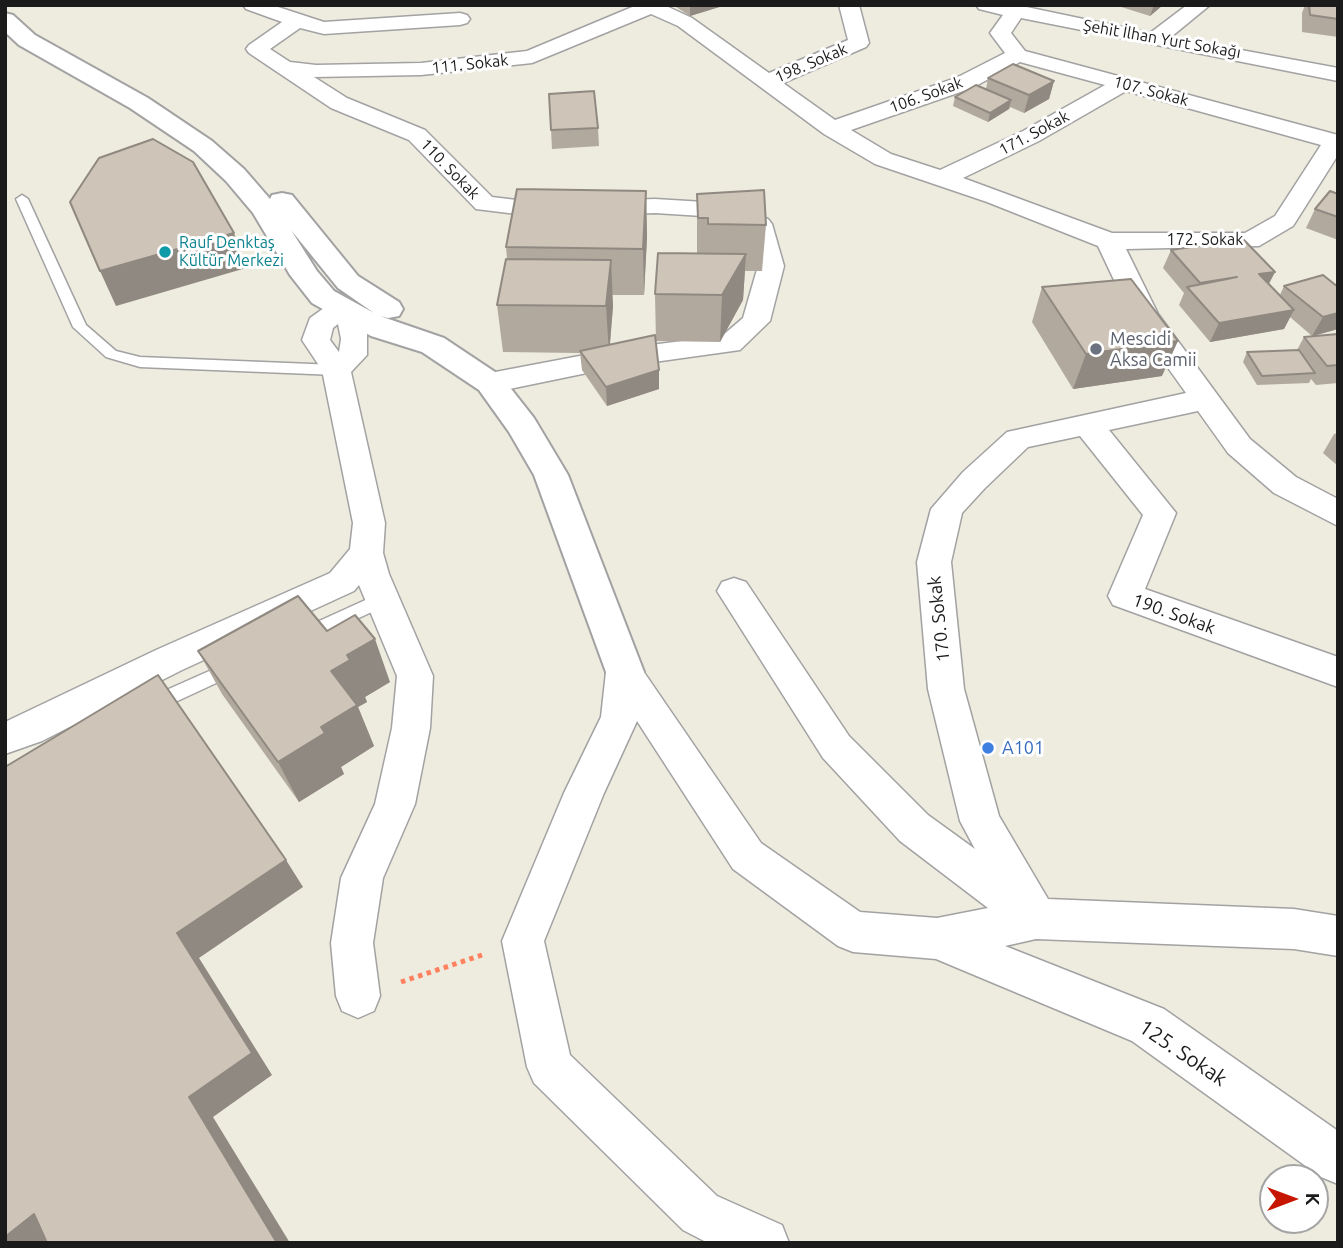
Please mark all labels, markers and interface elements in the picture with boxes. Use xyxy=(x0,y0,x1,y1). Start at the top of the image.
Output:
street label: Şehit İlhan Yurt Sokağı xyxy=(1082,16,1242,62)
street label: 198. Sokak xyxy=(772,39,850,87)
street label: 111. Sokak xyxy=(431,50,509,78)
street label: 107. Sokak xyxy=(1111,72,1191,110)
street label: 106. Sokak xyxy=(887,73,965,117)
street label: 171. Sokak xyxy=(996,106,1072,160)
street label: 110. Sokak xyxy=(416,135,484,203)
street label: 172. Sokak xyxy=(1167,230,1243,250)
place label: Rauf Denktaş Kültür Merkezi xyxy=(179,233,284,271)
marker: Rauf Denktaş Kültür Merkezi xyxy=(157,244,173,260)
place label: Mescidi Aksa Camii xyxy=(1110,328,1197,370)
marker: Mescidi Aksa Camii xyxy=(1088,341,1104,357)
street label: 170. Sokak xyxy=(924,575,954,663)
street label: 190. Sokak xyxy=(1130,589,1218,639)
place label: A101 xyxy=(1002,737,1044,759)
marker: A101 xyxy=(980,740,996,756)
street label: 125. Sokak xyxy=(1134,1014,1232,1092)
north arrow xyxy=(1259,1164,1329,1234)
text: K xyxy=(1302,1193,1324,1205)

